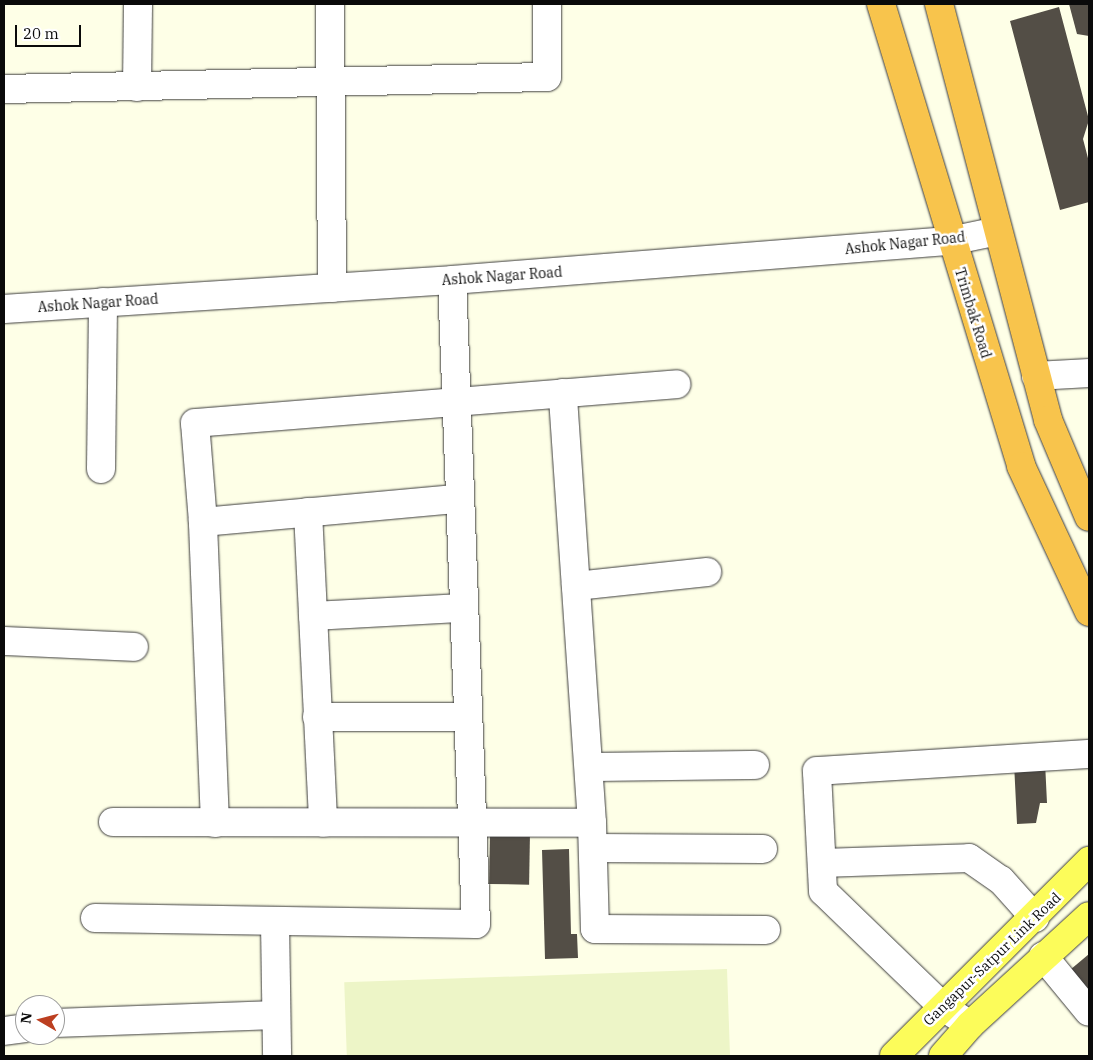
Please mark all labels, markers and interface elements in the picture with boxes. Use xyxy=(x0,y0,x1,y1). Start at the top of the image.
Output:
scale bar xyxy=(18,15,84,47)
text: 20 m xyxy=(23,24,59,43)
street label: Ashok Nagar Road xyxy=(844,228,966,258)
street label: Ashok Nagar Road xyxy=(441,263,563,289)
street label: Trimbak Road xyxy=(951,266,995,360)
street label: Ashok Nagar Road xyxy=(37,290,159,316)
street label: Gangapur-Satpur Link Road xyxy=(920,889,1064,1029)
north arrow xyxy=(15,995,65,1045)
text: N xyxy=(16,1011,36,1025)

